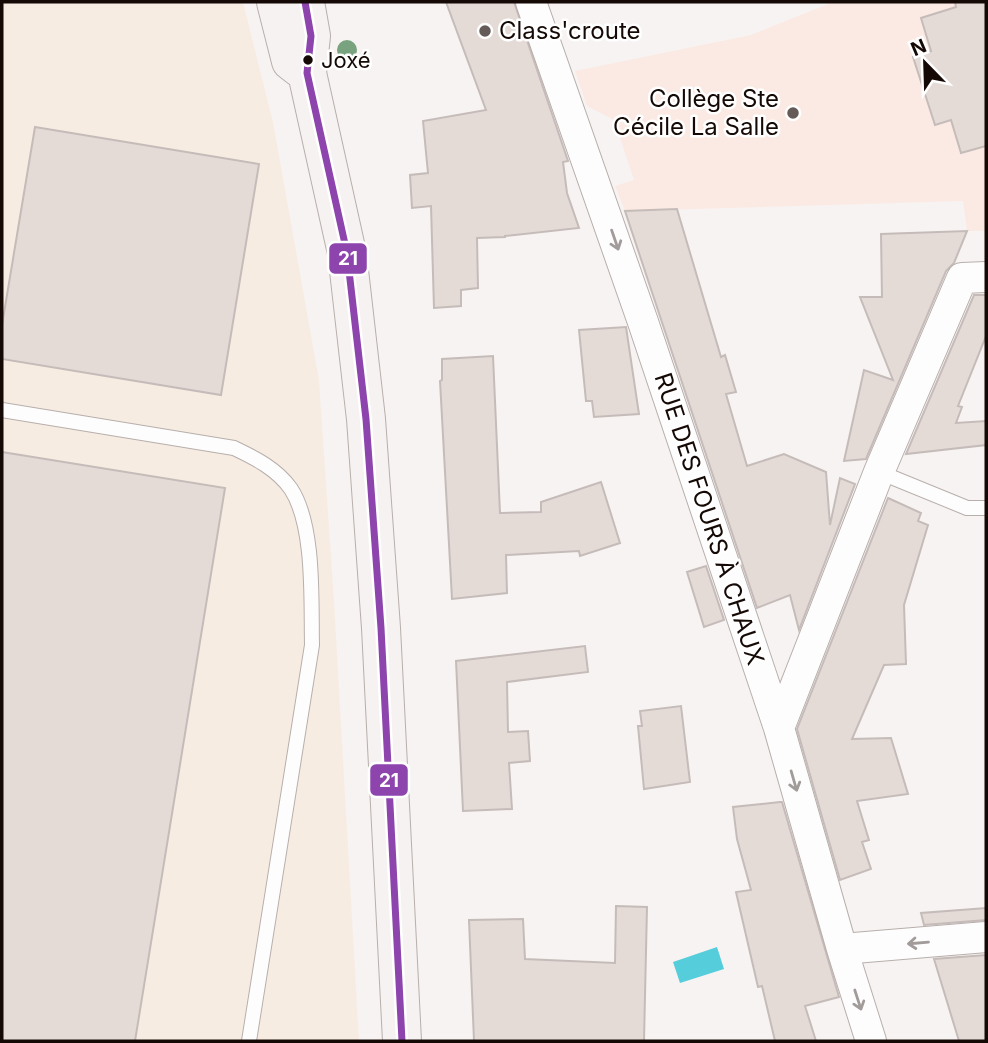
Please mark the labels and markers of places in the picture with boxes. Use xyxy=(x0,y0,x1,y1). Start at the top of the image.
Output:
place label: Class'croute xyxy=(499,16,641,45)
marker: Class'croute xyxy=(477,23,493,39)
place label: Joxé xyxy=(321,47,371,73)
marker: Joxé xyxy=(301,53,315,67)
place label: Collège Ste Cécile La Salle xyxy=(613,84,779,141)
marker: Collège Ste Cécile La Salle xyxy=(785,105,801,121)

